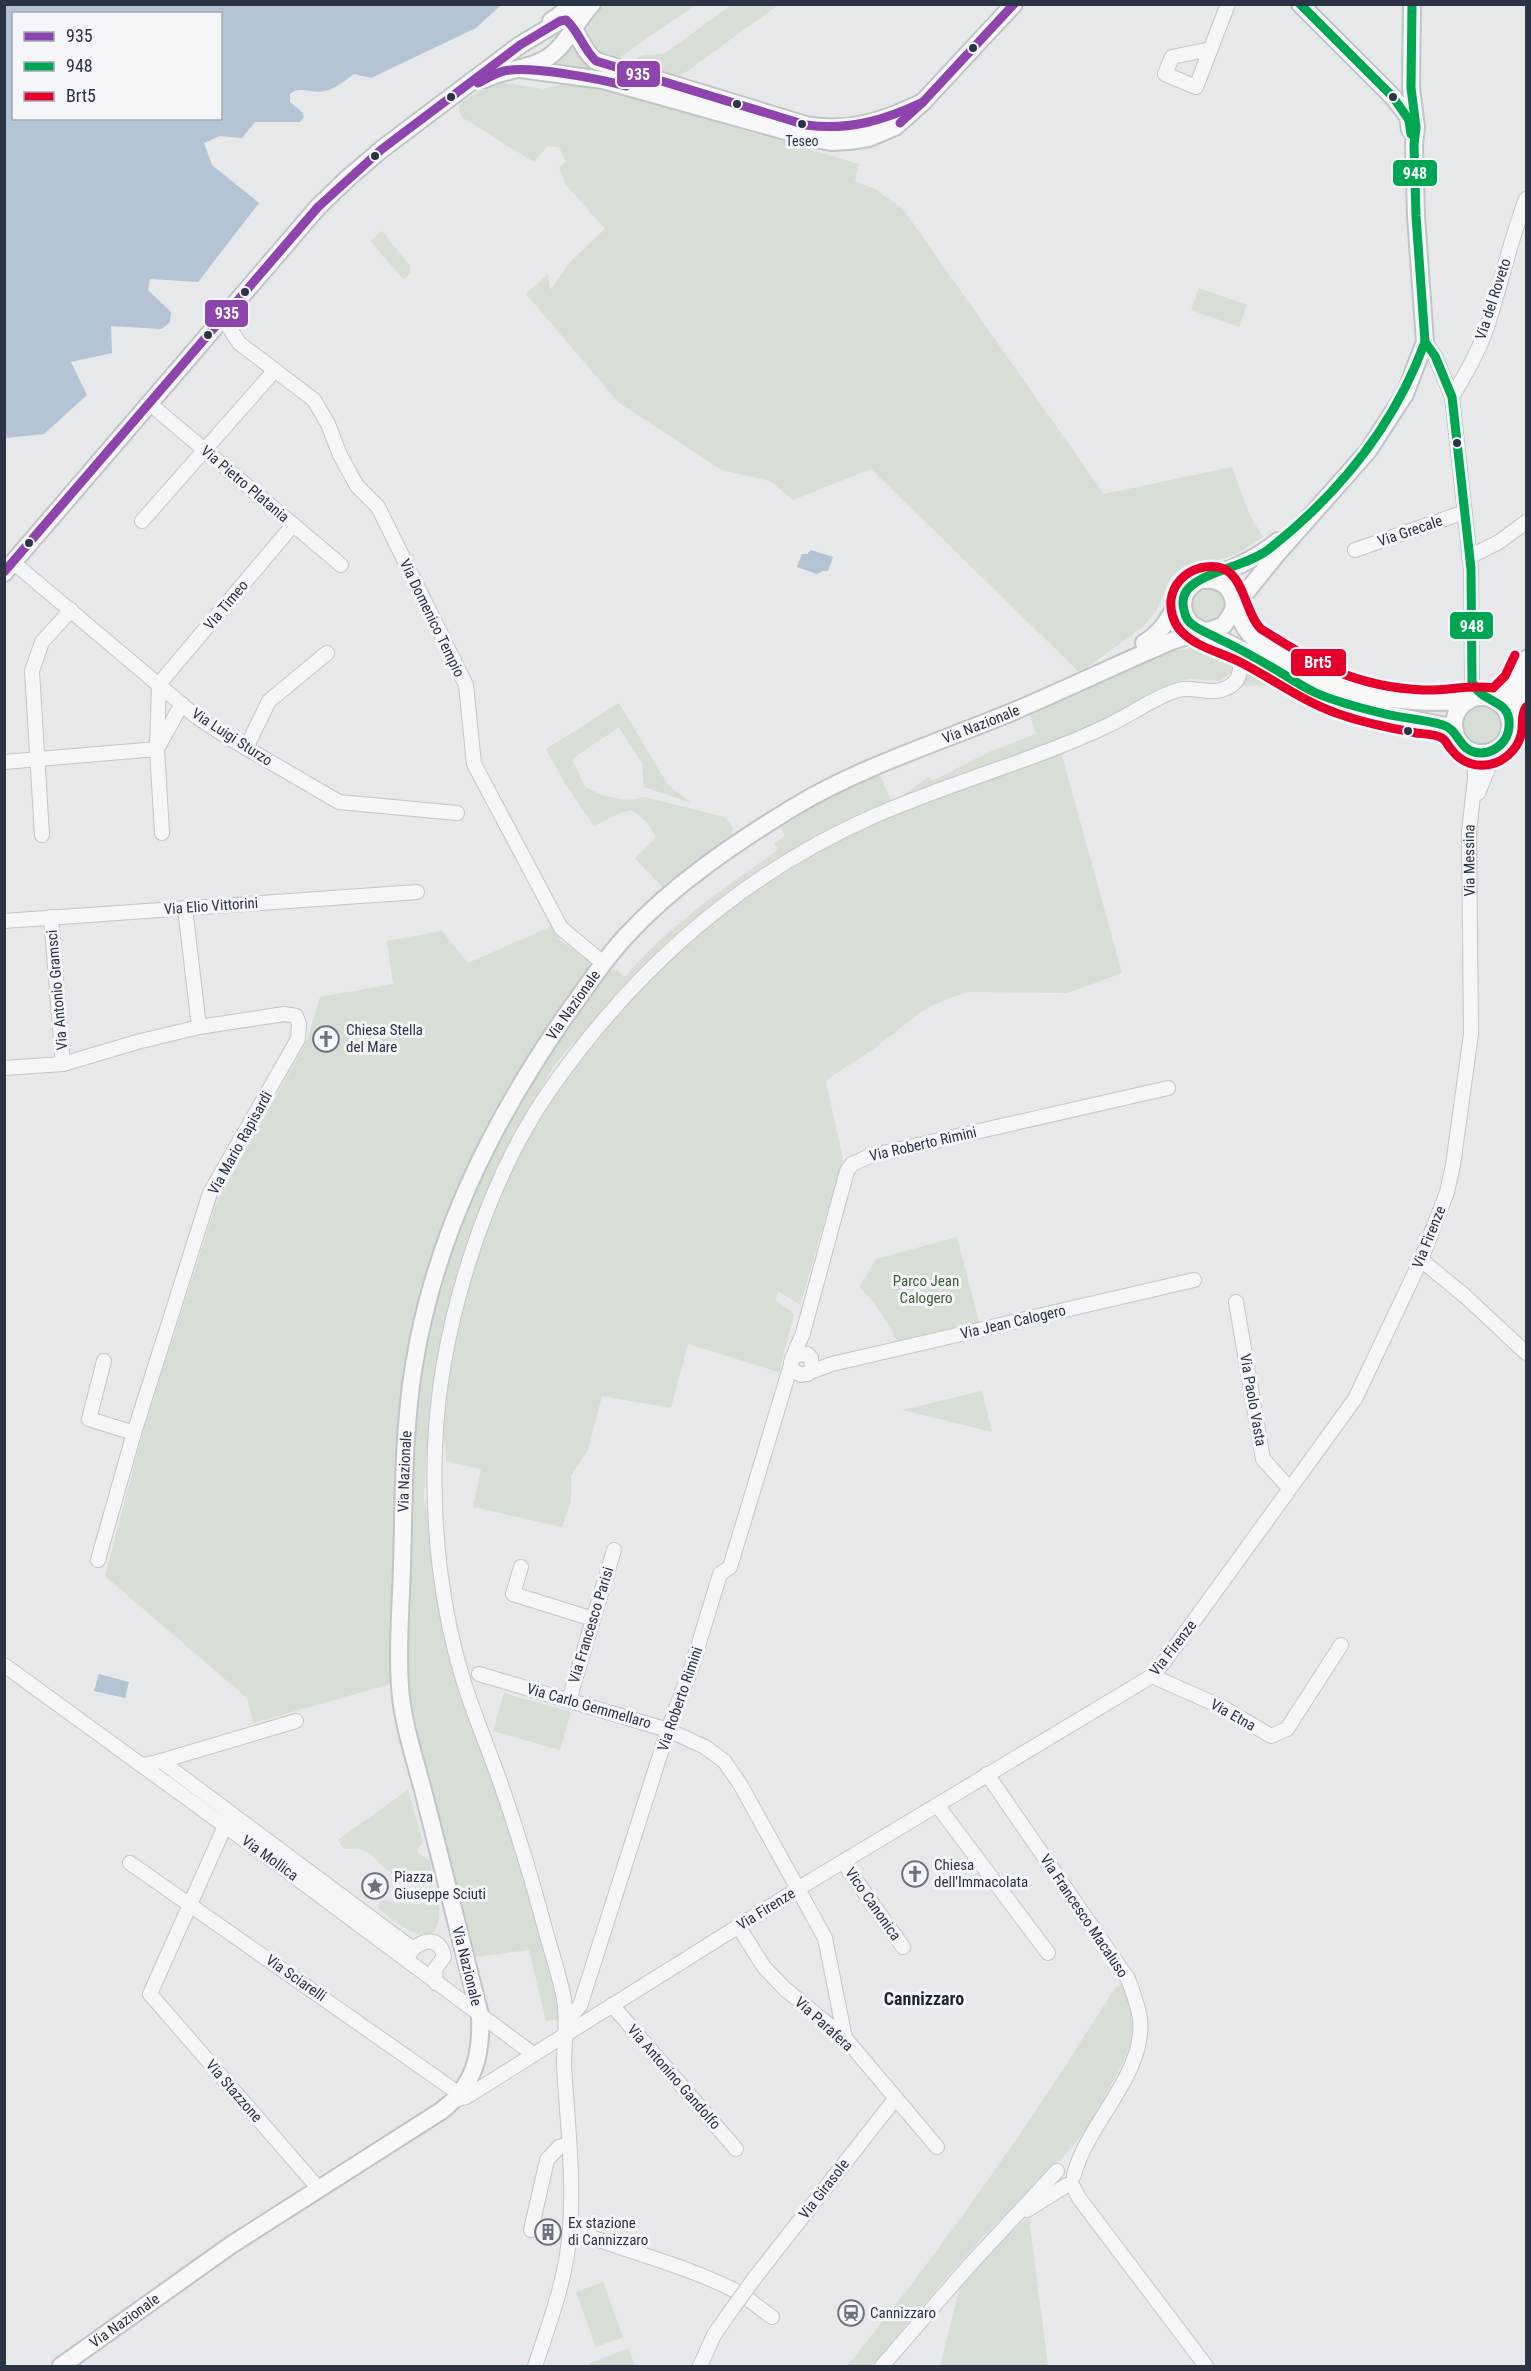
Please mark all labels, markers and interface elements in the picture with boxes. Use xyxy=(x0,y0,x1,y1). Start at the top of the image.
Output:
legend xyxy=(12,12,222,120)
text: 935 xyxy=(66,25,93,46)
unlabelled marker xyxy=(967,42,979,54)
text: 948 xyxy=(66,55,93,76)
line badge: 935 xyxy=(616,60,661,88)
text: 935 xyxy=(626,65,650,84)
text: Brt5 xyxy=(66,85,96,106)
unlabelled marker xyxy=(445,91,457,103)
unlabelled marker xyxy=(1387,91,1399,103)
unlabelled marker xyxy=(731,98,743,110)
marker: Teseo xyxy=(796,118,808,130)
place label: Teseo xyxy=(785,133,819,149)
unlabelled marker xyxy=(369,150,381,162)
line badge: 948 xyxy=(1392,159,1438,187)
text: 948 xyxy=(1403,164,1427,183)
street label: Via del Roveto xyxy=(1471,256,1515,342)
unlabelled marker xyxy=(239,286,251,298)
line badge: 935 xyxy=(204,299,249,328)
text: 935 xyxy=(215,304,239,323)
unlabelled marker xyxy=(202,329,214,341)
unlabelled marker xyxy=(1451,437,1463,449)
street label: Via Pietro Platania xyxy=(197,442,293,526)
street label: Via Grecale xyxy=(1375,512,1445,550)
unlabelled marker xyxy=(23,537,35,549)
street label: Via Domenico Tempio xyxy=(396,556,468,680)
street label: Via Timeo xyxy=(200,577,252,633)
line badge: 948 xyxy=(1449,611,1494,640)
text: 948 xyxy=(1460,617,1484,636)
line badge: Brt5 xyxy=(1290,648,1347,677)
text: Brt5 xyxy=(1304,653,1332,672)
street label: Via Nazionale xyxy=(940,701,1022,748)
street label: Via Luigi Sturzo xyxy=(188,704,276,770)
unlabelled marker xyxy=(1402,725,1414,737)
street label: Via Messina xyxy=(1460,823,1479,897)
street label: Via Elio Vittorini xyxy=(163,894,259,918)
street label: Via Antonio Gramsci xyxy=(43,929,71,1051)
street label: Via Nazionale xyxy=(543,966,604,1044)
place label: Chiesa Stella del Mare xyxy=(346,1021,423,1056)
church icon: Chiesa Stella del Mare xyxy=(311,1024,341,1054)
street label: Via Mario Rapisardi xyxy=(204,1088,276,1198)
street label: Via Roberto Rimini xyxy=(868,1123,978,1165)
street label: Via Firenze xyxy=(1408,1203,1450,1271)
park label: Parco Jean Calogero xyxy=(893,1272,959,1307)
street label: Via Jean Calogero xyxy=(959,1301,1067,1343)
street label: Via Paolo Vasta xyxy=(1236,1352,1270,1448)
street label: Via Nazionale xyxy=(394,1430,416,1512)
street label: Via Francesco Parisi xyxy=(565,1565,617,1685)
street label: Via Firenze xyxy=(1146,1617,1200,1679)
street label: Via Roberto Rimini xyxy=(654,1644,706,1754)
street label: Via Carlo Gemmellaro xyxy=(525,1680,653,1732)
street label: Via Etna xyxy=(1207,1695,1259,1735)
street label: Via Mollica xyxy=(238,1831,302,1885)
street label: Via Francesco Macaluso xyxy=(1036,1851,1132,1981)
place label: Chiesa dell'Immacolata xyxy=(934,1856,1028,1891)
church icon: Chiesa dell'Immacolata xyxy=(900,1859,930,1889)
street label: Vico Canonica xyxy=(841,1864,905,1944)
place label: Piazza Giuseppe Sciuti xyxy=(394,1868,486,1903)
place icon: Piazza Giuseppe Sciuti xyxy=(360,1871,390,1901)
street label: Via Firenze xyxy=(734,1884,798,1934)
street label: Via Nazionale xyxy=(448,1924,486,2008)
street label: Via Sciarelli xyxy=(262,1951,330,2005)
district label: Cannizzaro xyxy=(884,1988,964,2009)
street label: Via Parafera xyxy=(791,1993,857,2055)
street label: Via Antonino Gandolfo xyxy=(624,2021,724,2133)
street label: Via Stazzone xyxy=(202,2056,266,2126)
street label: Via Girasole xyxy=(795,2155,853,2223)
place label: Ex stazione di Cannizzaro xyxy=(568,2214,648,2249)
building icon: Ex stazione di Cannizzaro xyxy=(533,2217,563,2247)
street label: Via Nazionale xyxy=(86,2290,163,2352)
station icon: Cannizzaro xyxy=(836,2298,866,2328)
place label: Cannizzaro xyxy=(870,2304,936,2322)

